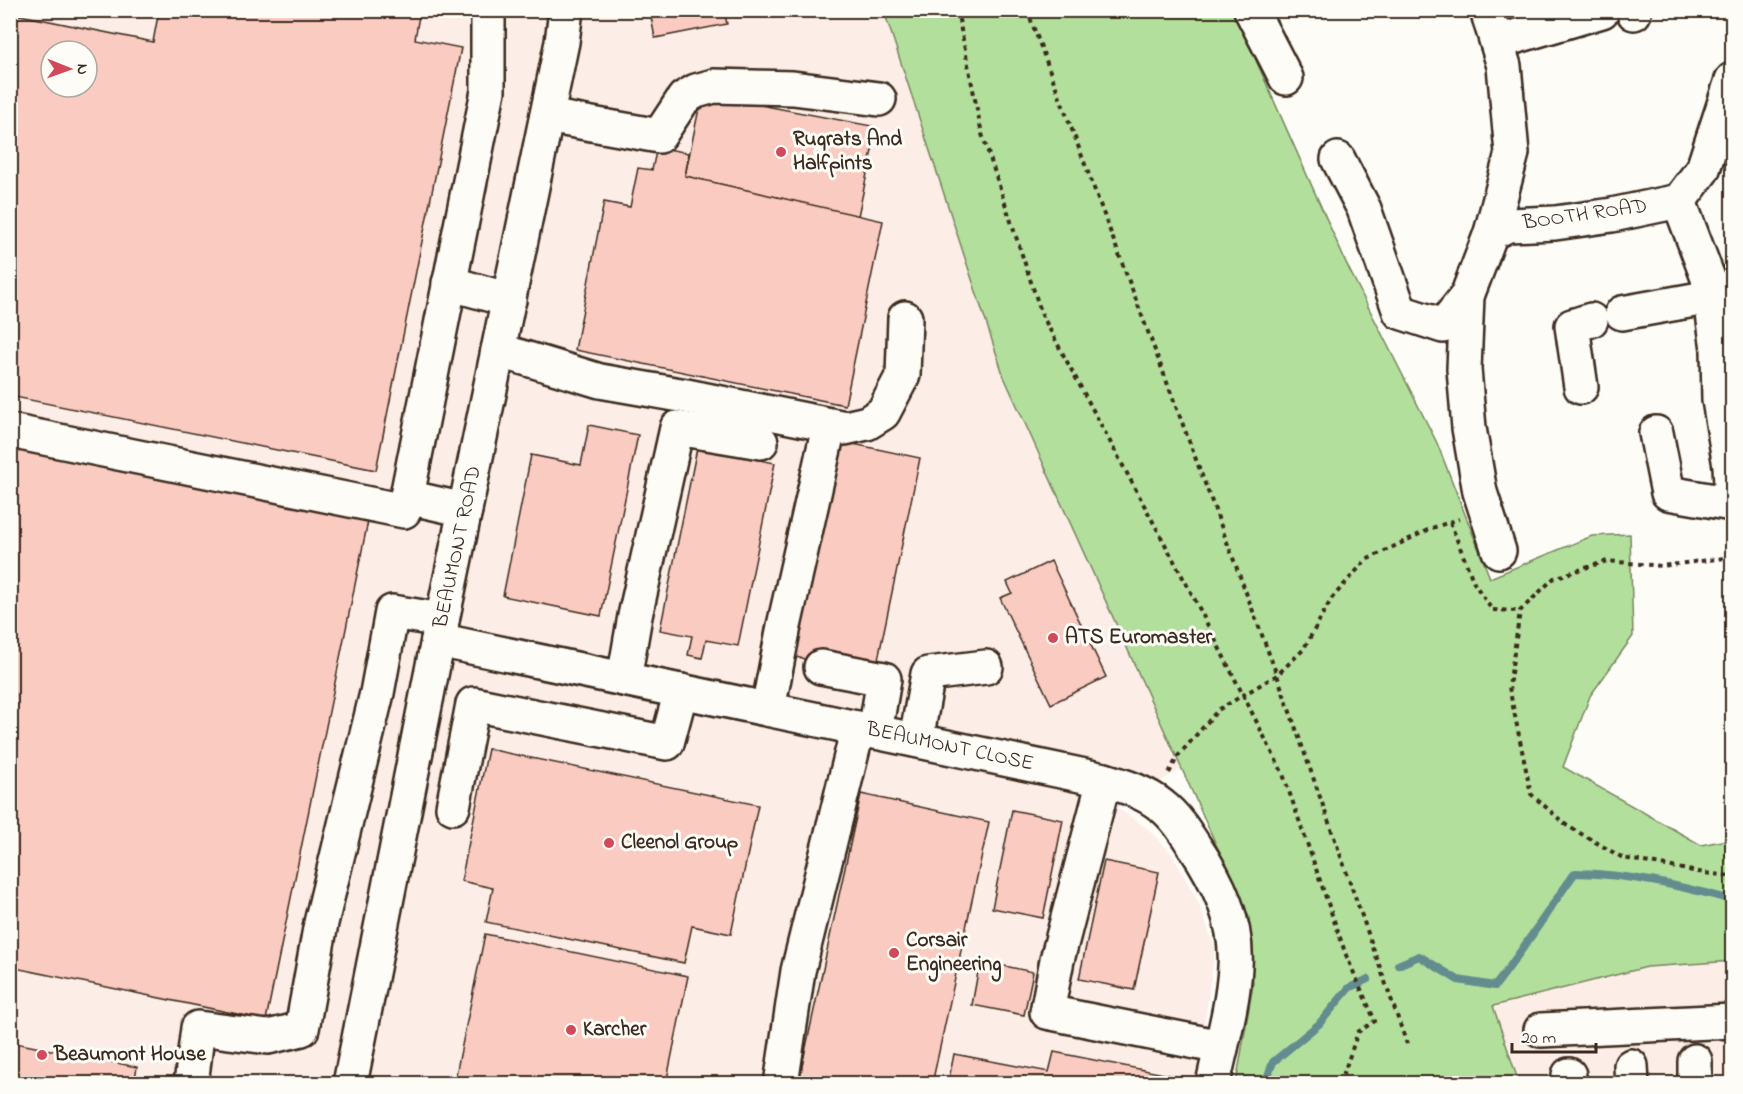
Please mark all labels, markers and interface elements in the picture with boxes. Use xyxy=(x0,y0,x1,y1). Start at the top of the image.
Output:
north arrow xyxy=(39,39,99,99)
text: N xyxy=(70,64,94,75)
place label: Rugrats And Halfpints xyxy=(793,125,902,179)
marker: Rugrats And Halfpints xyxy=(774,145,788,159)
street label: BOOTH ROAD xyxy=(1520,191,1649,239)
street label: BEAUMONT ROAD xyxy=(426,463,490,632)
place label: ATS Euromaster xyxy=(1065,623,1213,653)
marker: ATS Euromaster xyxy=(1046,631,1060,645)
street label: BEAUMONT CLOSE xyxy=(863,714,1036,779)
place label: Cleenol Group xyxy=(621,828,738,858)
marker: Cleenol Group xyxy=(602,836,616,850)
place label: Corsair Engineering xyxy=(906,926,1002,982)
marker: Corsair Engineering xyxy=(887,946,901,960)
place label: Karcher xyxy=(583,1015,647,1045)
scale bar xyxy=(1512,1016,1596,1054)
marker: Karcher xyxy=(564,1023,578,1037)
text: 20 m xyxy=(1521,1026,1556,1052)
place label: Beaumont House xyxy=(53,1040,206,1070)
marker: Beaumont House xyxy=(35,1048,49,1062)

